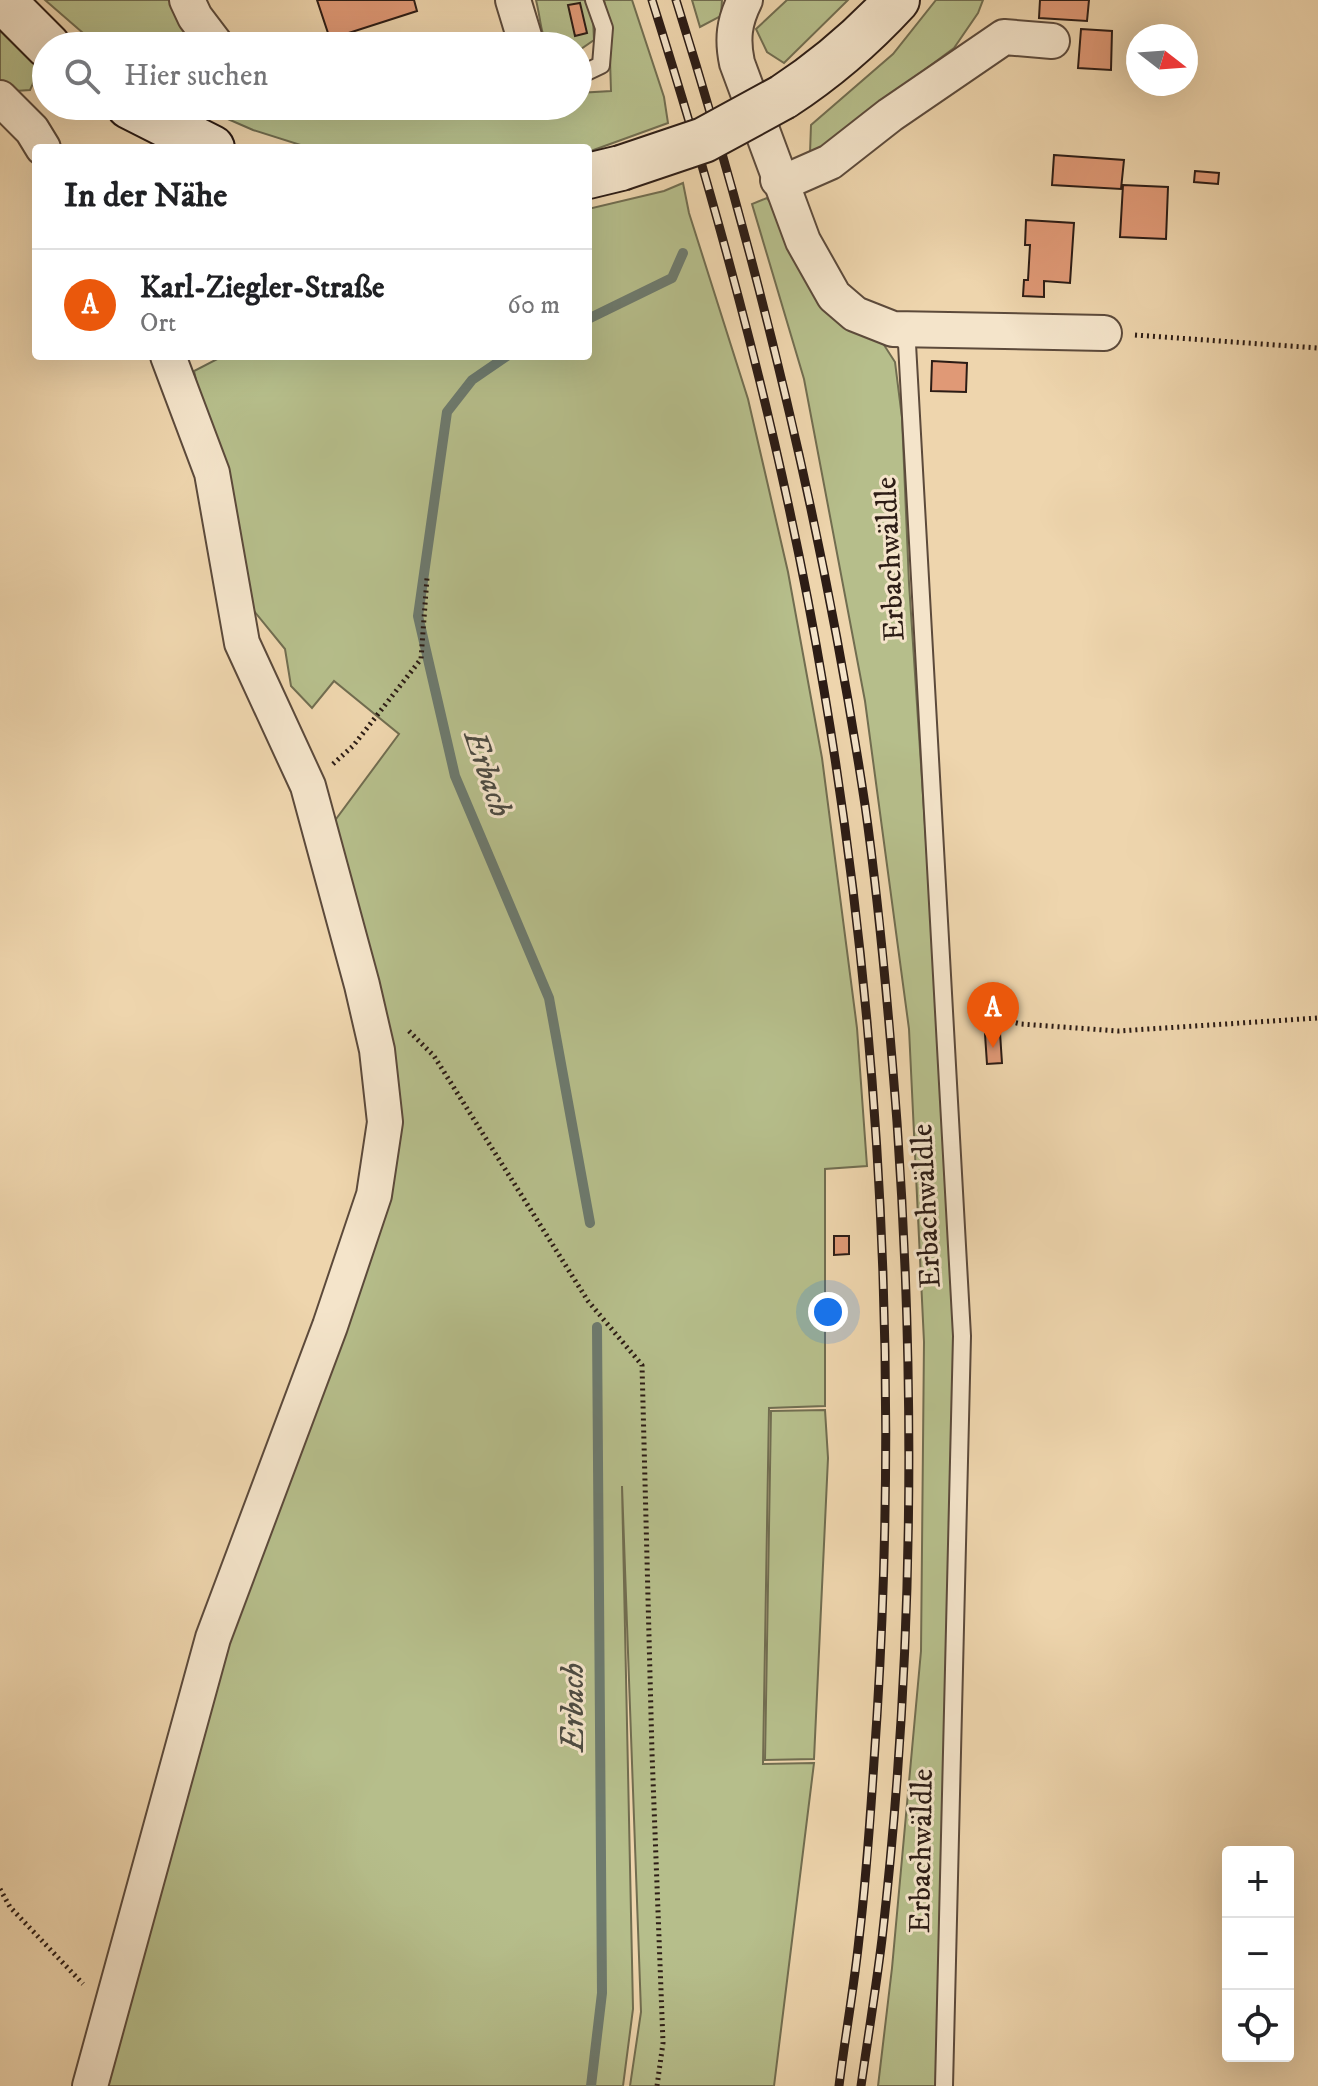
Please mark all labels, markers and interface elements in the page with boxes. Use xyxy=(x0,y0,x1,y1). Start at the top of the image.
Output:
north arrow xyxy=(1126,24,1198,96)
search box xyxy=(32,32,592,120)
icon: search xyxy=(60,54,104,98)
text: Hier suchen xyxy=(124,58,268,95)
text: In der Nähe xyxy=(64,175,227,217)
text: Karl-Ziegler-Straße xyxy=(140,270,385,307)
text: A xyxy=(82,289,98,322)
text: 60 m xyxy=(507,289,560,322)
text: Ort xyxy=(140,307,176,340)
street label: Erbachwäldle xyxy=(868,476,914,642)
water label: Erbach xyxy=(453,724,520,822)
pin: A xyxy=(967,982,1019,1048)
street label: Erbachwäldle xyxy=(904,1123,950,1289)
your location xyxy=(808,1292,848,1332)
water label: Erbach xyxy=(554,1663,594,1753)
street label: Erbachwäldle xyxy=(902,1768,942,1934)
map controls xyxy=(1222,1846,1294,2062)
button: + xyxy=(1222,1846,1294,1918)
button: − xyxy=(1222,1918,1294,1990)
button: locate xyxy=(1222,1990,1294,2062)

